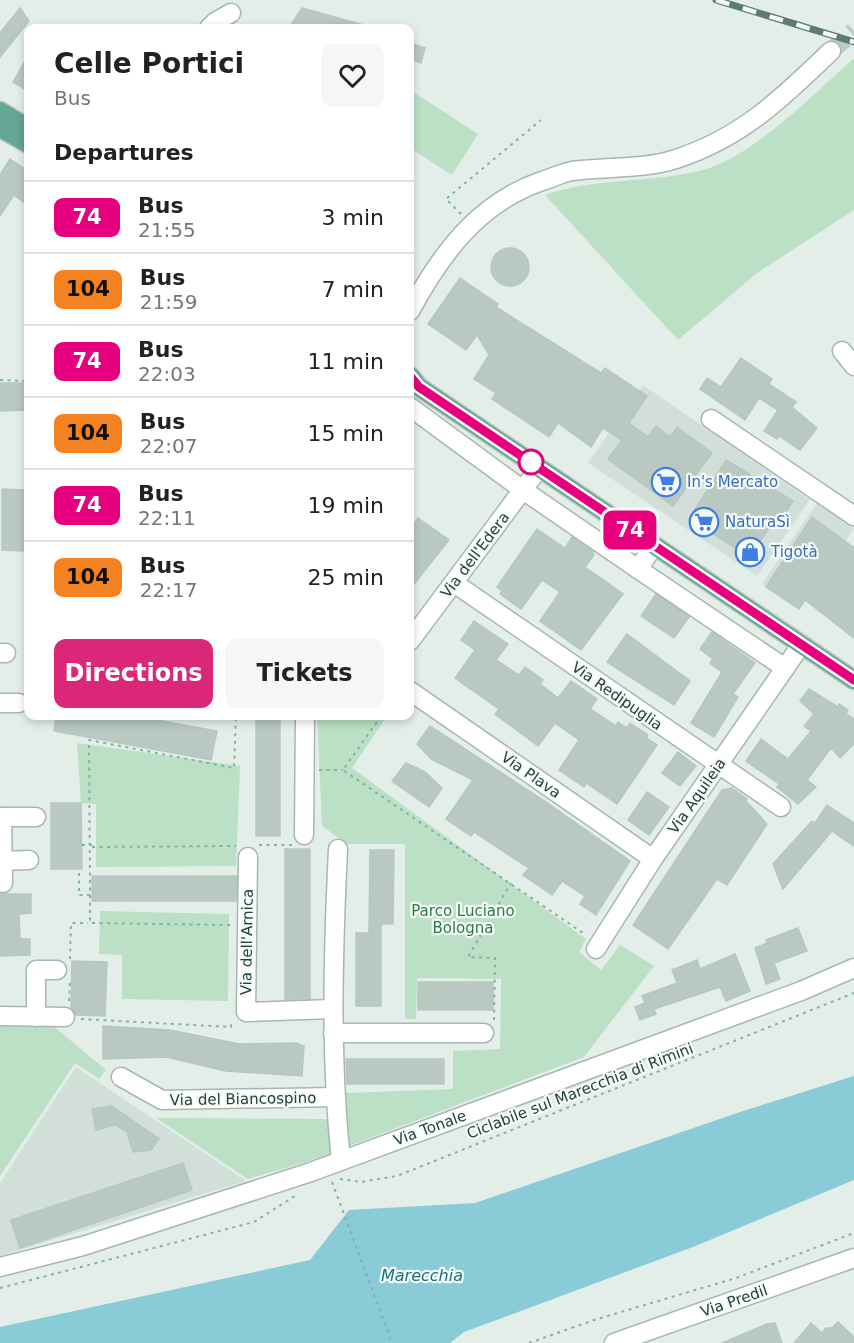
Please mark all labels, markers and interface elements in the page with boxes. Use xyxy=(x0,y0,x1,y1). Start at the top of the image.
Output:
button: heart xyxy=(321,44,384,107)
text: Celle Portici xyxy=(54,47,244,80)
text: Bus xyxy=(54,86,91,110)
text: Departures xyxy=(54,140,194,165)
text: Bus xyxy=(138,193,184,218)
text: 74 xyxy=(72,205,102,229)
text: 3 min xyxy=(322,205,384,230)
text: 21:55 xyxy=(138,218,196,242)
text: Bus xyxy=(140,265,185,290)
text: 104 xyxy=(66,277,110,301)
text: 7 min xyxy=(322,277,384,302)
text: 21:59 xyxy=(140,290,197,314)
text: Bus xyxy=(138,337,184,362)
text: 74 xyxy=(72,349,102,373)
text: 11 min xyxy=(308,349,384,374)
text: 22:03 xyxy=(138,362,196,386)
text: Bus xyxy=(140,409,185,434)
text: 104 xyxy=(66,421,110,445)
text: 15 min xyxy=(308,421,384,446)
text: 22:07 xyxy=(140,434,197,458)
unlabelled marker xyxy=(518,449,544,475)
supermarket icon: In's Mercato xyxy=(650,466,682,498)
place label: In's Mercato xyxy=(687,473,778,491)
text: Bus xyxy=(138,481,184,506)
text: 74 xyxy=(72,493,102,517)
text: 19 min xyxy=(308,493,384,518)
text: 22:11 xyxy=(138,506,196,530)
supermarket icon: NaturaSì xyxy=(688,506,720,538)
street label: Via dell'Edera xyxy=(437,509,513,601)
line badge: 74 xyxy=(603,510,657,550)
place label: NaturaSì xyxy=(725,513,790,531)
text: 74 xyxy=(615,518,645,542)
shop icon: Tigotà xyxy=(734,536,766,568)
place label: Tigotà xyxy=(770,543,818,561)
text: Bus xyxy=(140,553,185,578)
text: 104 xyxy=(66,565,110,589)
text: 25 min xyxy=(308,565,384,590)
text: 22:17 xyxy=(140,578,197,602)
button: Directions xyxy=(54,639,213,708)
button: Tickets xyxy=(225,639,384,708)
street label: Via Redipuglia xyxy=(568,658,666,734)
street label: Via Plava xyxy=(498,748,564,802)
street label: Via Aquileia xyxy=(664,755,730,837)
street label: Via dell'Arnica xyxy=(237,889,257,995)
park label: Parco Luciano Bologna xyxy=(411,902,515,937)
street label: Ciclabile sul Marecchia di Rimini xyxy=(464,1039,696,1143)
street label: Via del Biancospino xyxy=(170,1089,316,1109)
street label: Via Tonale xyxy=(391,1107,469,1149)
water label: Marecchia xyxy=(381,1266,463,1285)
street label: Via Predil xyxy=(698,1281,770,1321)

